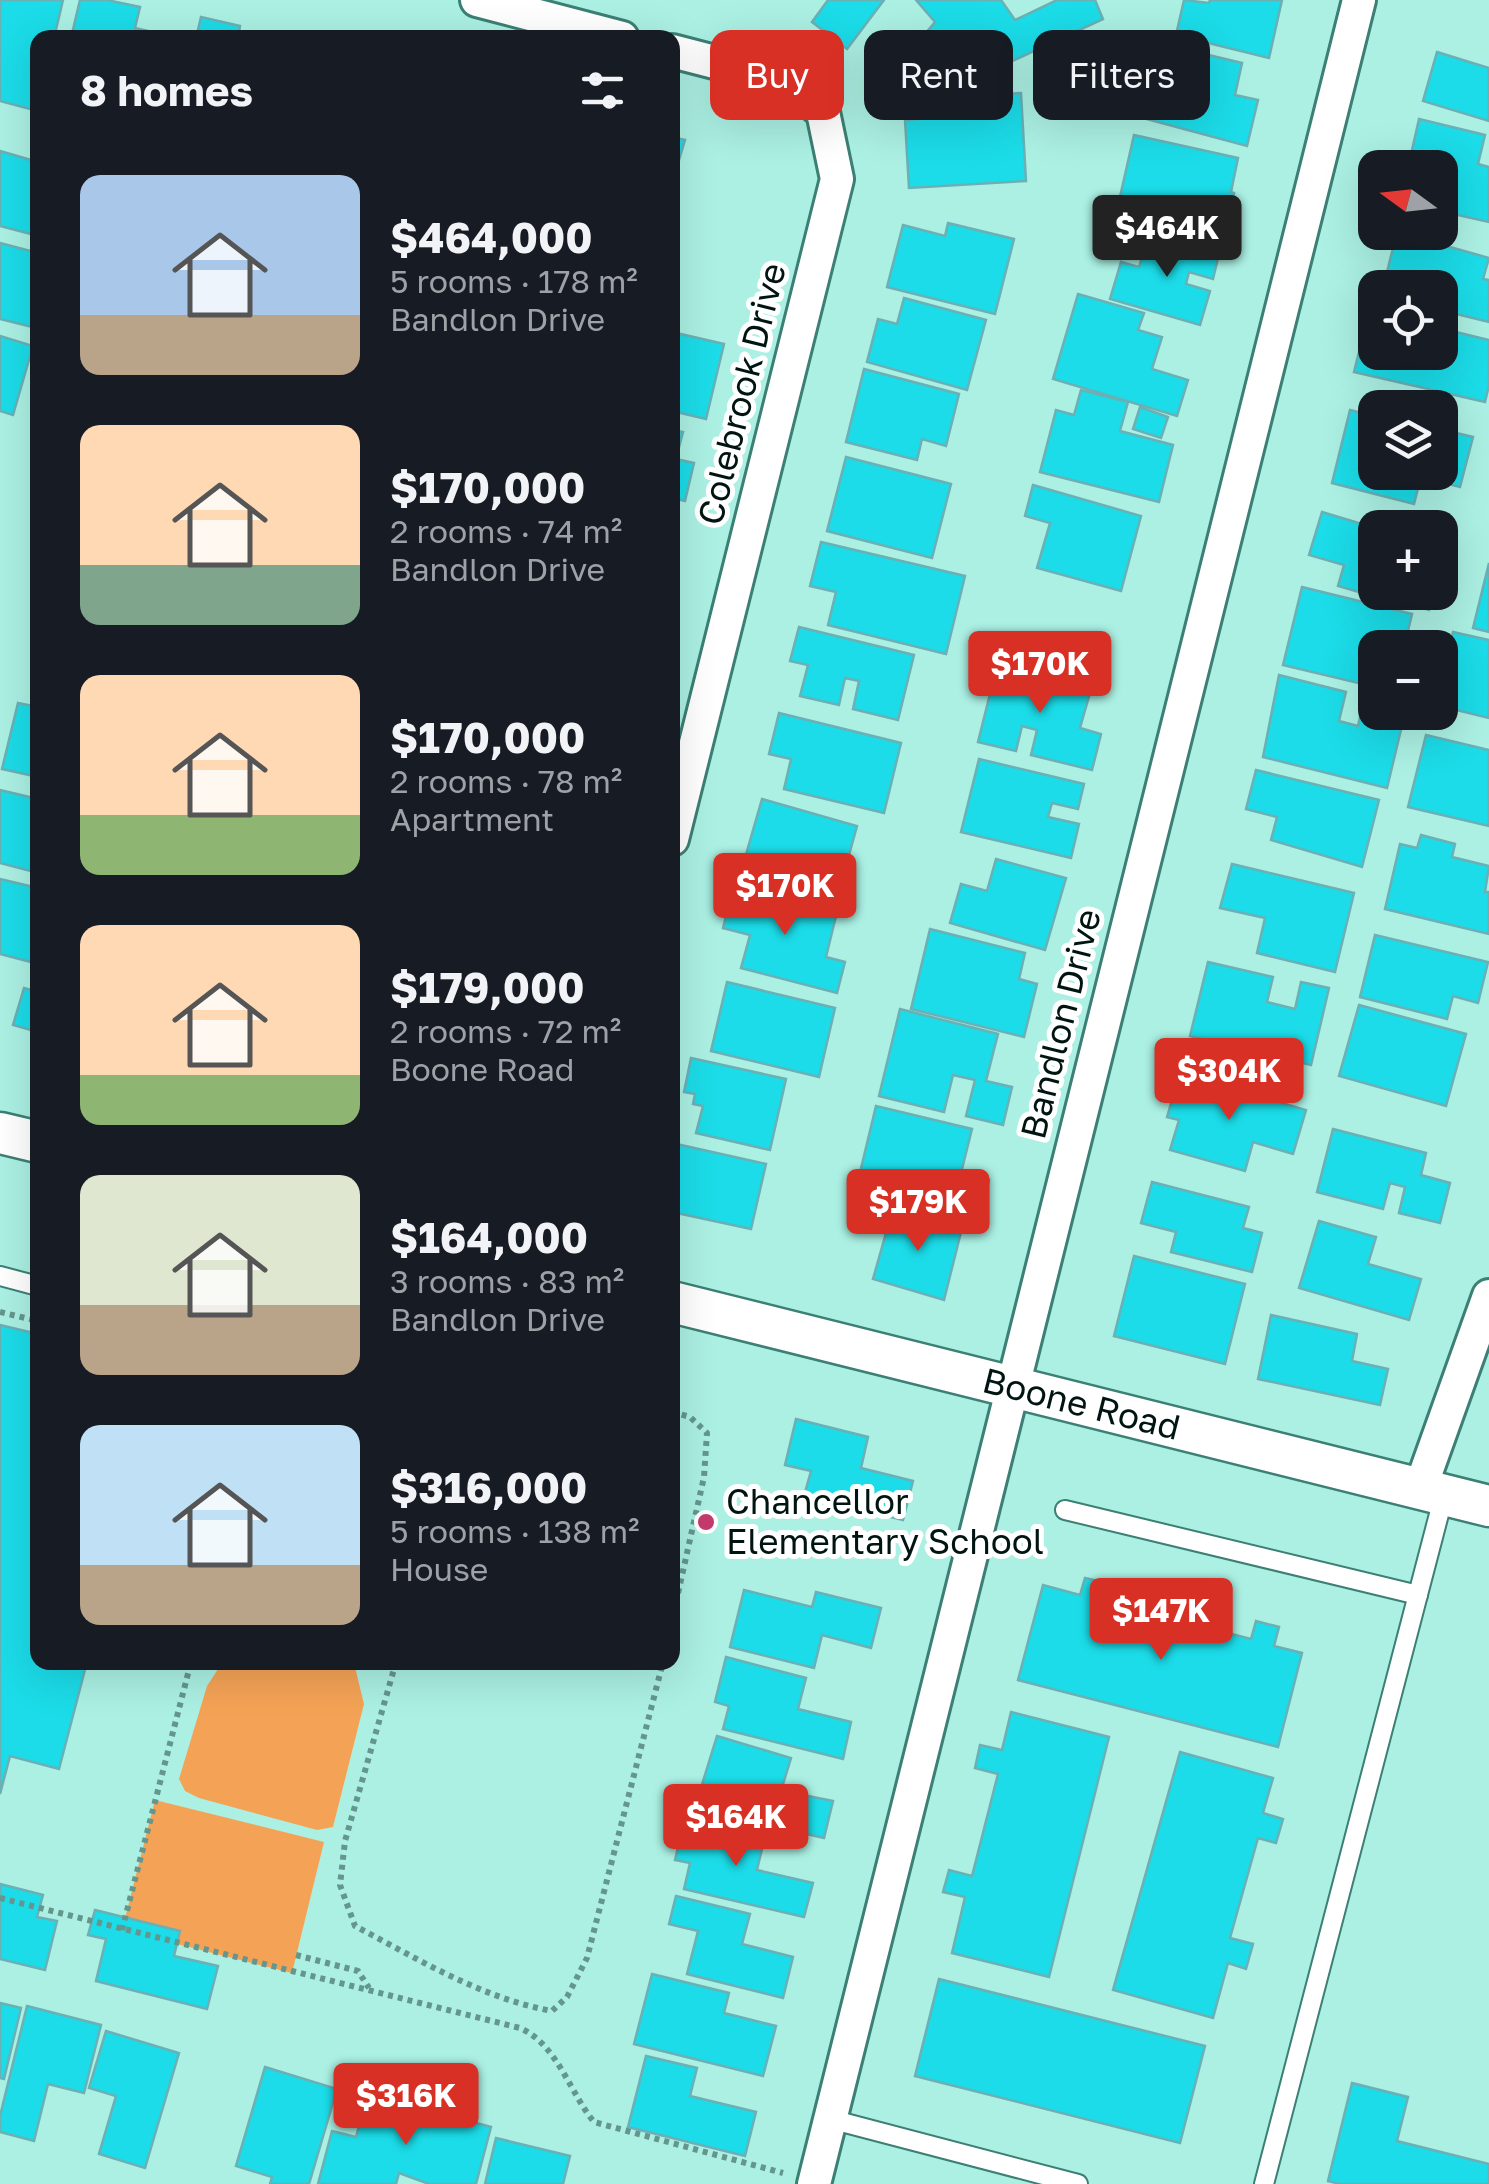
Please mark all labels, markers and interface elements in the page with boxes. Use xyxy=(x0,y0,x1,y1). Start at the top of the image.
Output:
chip: Buy xyxy=(710,30,844,120)
chip: Rent xyxy=(864,30,1013,120)
chip: Filters xyxy=(1033,30,1210,120)
icon: filters xyxy=(575,63,630,118)
text: 8 homes xyxy=(80,65,253,115)
north arrow xyxy=(1358,150,1458,250)
map controls xyxy=(1358,150,1458,730)
pin: $464K xyxy=(1097,195,1237,280)
text: $464K xyxy=(1115,208,1219,246)
text: $464,000 xyxy=(390,212,593,262)
icon: home xyxy=(160,215,280,335)
street label: Colebrook Drive xyxy=(688,259,794,529)
text: 5 rooms · 178 m² xyxy=(390,262,638,300)
button: locate xyxy=(1358,270,1458,370)
text: Bandlon Drive xyxy=(390,300,605,338)
button: layers xyxy=(1358,390,1458,490)
text: $170,000 xyxy=(390,462,585,512)
icon: home xyxy=(160,465,280,585)
button: + xyxy=(1358,510,1458,610)
text: 2 rooms · 74 m² xyxy=(390,512,622,550)
text: Bandlon Drive xyxy=(390,550,605,588)
button: − xyxy=(1358,630,1458,730)
pin: $170K xyxy=(970,631,1110,716)
text: $170K xyxy=(990,644,1090,682)
text: $170,000 xyxy=(390,712,585,762)
icon: home xyxy=(160,715,280,835)
text: 2 rooms · 78 m² xyxy=(390,762,622,800)
text: Apartment xyxy=(390,800,554,838)
pin: $170K xyxy=(715,853,855,938)
text: $170K xyxy=(735,866,835,904)
street label: Bandlon Drive xyxy=(1011,905,1109,1143)
text: $179,000 xyxy=(390,962,585,1012)
icon: home xyxy=(160,965,280,1085)
text: 2 rooms · 72 m² xyxy=(390,1012,621,1050)
pin: $304K xyxy=(1159,1038,1299,1123)
text: Boone Road xyxy=(390,1050,574,1088)
text: $304K xyxy=(1177,1051,1281,1089)
pin: $179K xyxy=(848,1169,988,1254)
text: $179K xyxy=(869,1182,967,1220)
text: $164,000 xyxy=(390,1212,588,1262)
icon: home xyxy=(160,1215,280,1335)
text: 3 rooms · 83 m² xyxy=(390,1262,624,1300)
text: Bandlon Drive xyxy=(390,1300,605,1338)
street label: Boone Road xyxy=(979,1358,1185,1448)
text: $316,000 xyxy=(390,1462,587,1512)
icon: home xyxy=(160,1465,280,1585)
place label: Chancellor Elementary School xyxy=(726,1480,1044,1562)
marker: Chancellor Elementary School xyxy=(695,1511,717,1533)
text: 5 rooms · 138 m² xyxy=(390,1512,640,1550)
text: House xyxy=(390,1550,488,1588)
pin: $147K xyxy=(1091,1578,1231,1663)
text: $147K xyxy=(1112,1591,1210,1629)
pin: $164K xyxy=(666,1784,806,1869)
text: $164K xyxy=(685,1797,787,1835)
pin: $316K xyxy=(336,2063,476,2148)
text: $316K xyxy=(356,2076,456,2114)

